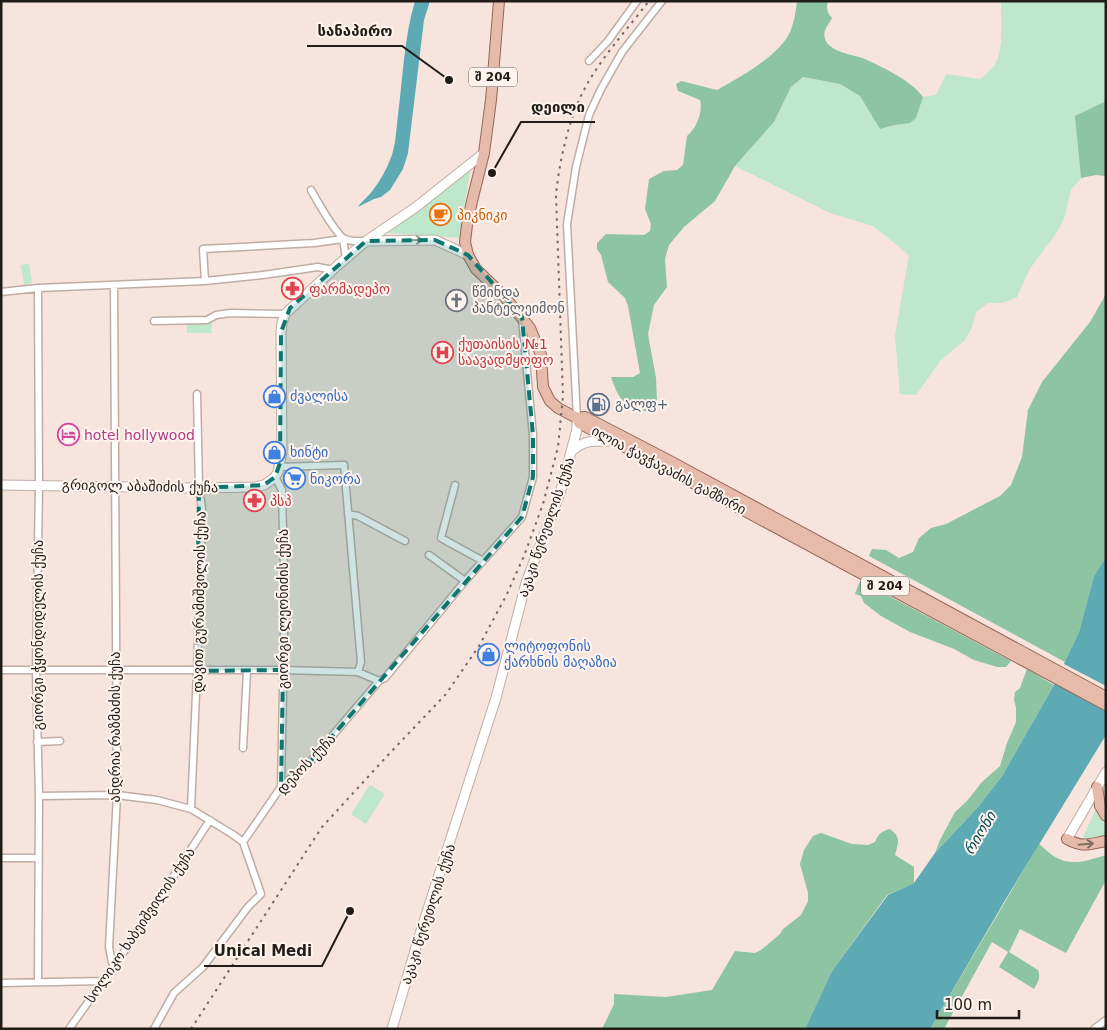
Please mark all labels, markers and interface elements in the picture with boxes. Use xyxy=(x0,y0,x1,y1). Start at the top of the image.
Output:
callout: სანაპირო xyxy=(307,16,402,46)
text: სანაპირო xyxy=(318,22,393,40)
road number: შ 204 xyxy=(469,68,517,86)
callout: დეილი xyxy=(521,92,595,122)
text: დეილი xyxy=(531,98,585,116)
cafe icon: პიკნიკი xyxy=(429,203,453,227)
place label: პიკნიკი xyxy=(457,207,507,223)
one-way arrow xyxy=(406,235,423,245)
pharmacy icon: ფარმადეპო xyxy=(281,277,305,301)
place label: ფარმადეპო xyxy=(309,281,390,297)
place label: წმინდა პანტელეიმონ xyxy=(472,284,565,316)
church icon: წმინდა პანტელეიმონ xyxy=(444,288,468,312)
place label: ქუთაისის №1 საავადმყოფო xyxy=(458,336,553,368)
hospital icon: ქუთაისის №1 საავადმყოფო xyxy=(430,340,454,364)
shop icon: ძვალისა xyxy=(262,384,286,408)
place label: ძვალისა xyxy=(290,388,348,404)
fuel station icon: გალფ+ xyxy=(587,392,611,416)
place label: გალფ+ xyxy=(615,396,668,412)
street label: ილია ჭავჭავაძის გამზირი xyxy=(589,422,749,518)
hotel icon: hotel hollywood xyxy=(56,423,80,447)
place label: hotel hollywood xyxy=(84,427,195,443)
shop icon: ხინტი xyxy=(262,440,286,464)
place label: ხინტი xyxy=(290,444,328,460)
street label: აკაკი წერეთლის ქუჩა xyxy=(515,455,577,599)
supermarket icon: ნიკორა xyxy=(282,467,306,491)
place label: ნიკორა xyxy=(310,471,361,487)
street label: გრიგოლ აბაშიძის ქუჩა xyxy=(62,477,218,495)
pharmacy icon: პსპ xyxy=(242,489,266,513)
place label: პსპ xyxy=(270,493,292,509)
street label: დავით გურამიშვილის ქუჩა xyxy=(189,511,209,693)
street label: გიორგი ლეონიძის ქუჩა xyxy=(275,529,291,689)
street label: გიორგი ჭყონდიდელის ქუჩა xyxy=(30,540,46,730)
road number: შ 204 xyxy=(861,576,909,596)
place label: ლიტოფონის ქარხნის მაღაზია xyxy=(504,638,617,670)
shop icon: ლიტოფონის ქარხნის მაღაზია xyxy=(476,642,500,666)
street label: ანდრია რაზმაძის ქუჩა xyxy=(107,652,123,802)
street label: დეპოს ქუჩა xyxy=(273,731,339,797)
water label: რიონი xyxy=(960,807,1000,858)
one-way arrow xyxy=(1077,839,1093,848)
street label: აკაკი წერეთლის ქუჩა xyxy=(398,842,458,986)
street label: სოლიკო ხაბეიშვილის ქუჩა xyxy=(82,844,198,1006)
callout: Unical Medi xyxy=(204,936,322,966)
text: Unical Medi xyxy=(214,942,312,960)
scale bar xyxy=(937,988,1020,1020)
text: 100 m xyxy=(944,996,992,1014)

